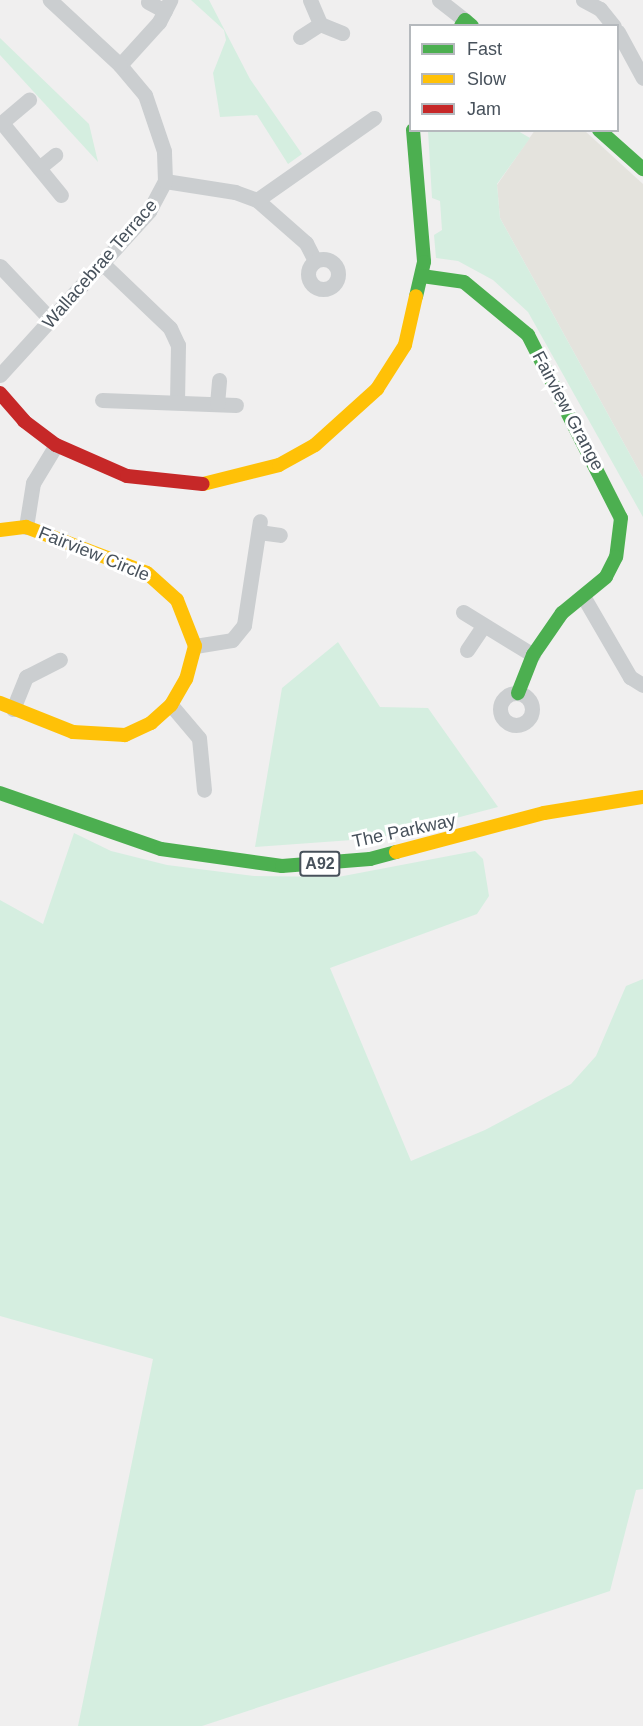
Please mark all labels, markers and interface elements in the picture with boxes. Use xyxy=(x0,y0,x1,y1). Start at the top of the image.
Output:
legend xyxy=(409,24,619,132)
text: Fast xyxy=(467,39,502,59)
text: Slow xyxy=(467,69,506,89)
text: Jam xyxy=(467,99,501,119)
street label: Wallacebrae Terrace xyxy=(38,195,162,333)
street label: Fairview Grange xyxy=(527,348,609,474)
street label: Fairview Circle xyxy=(35,522,153,586)
street label: The Parkway xyxy=(350,810,458,852)
road number: A92 xyxy=(299,851,341,877)

